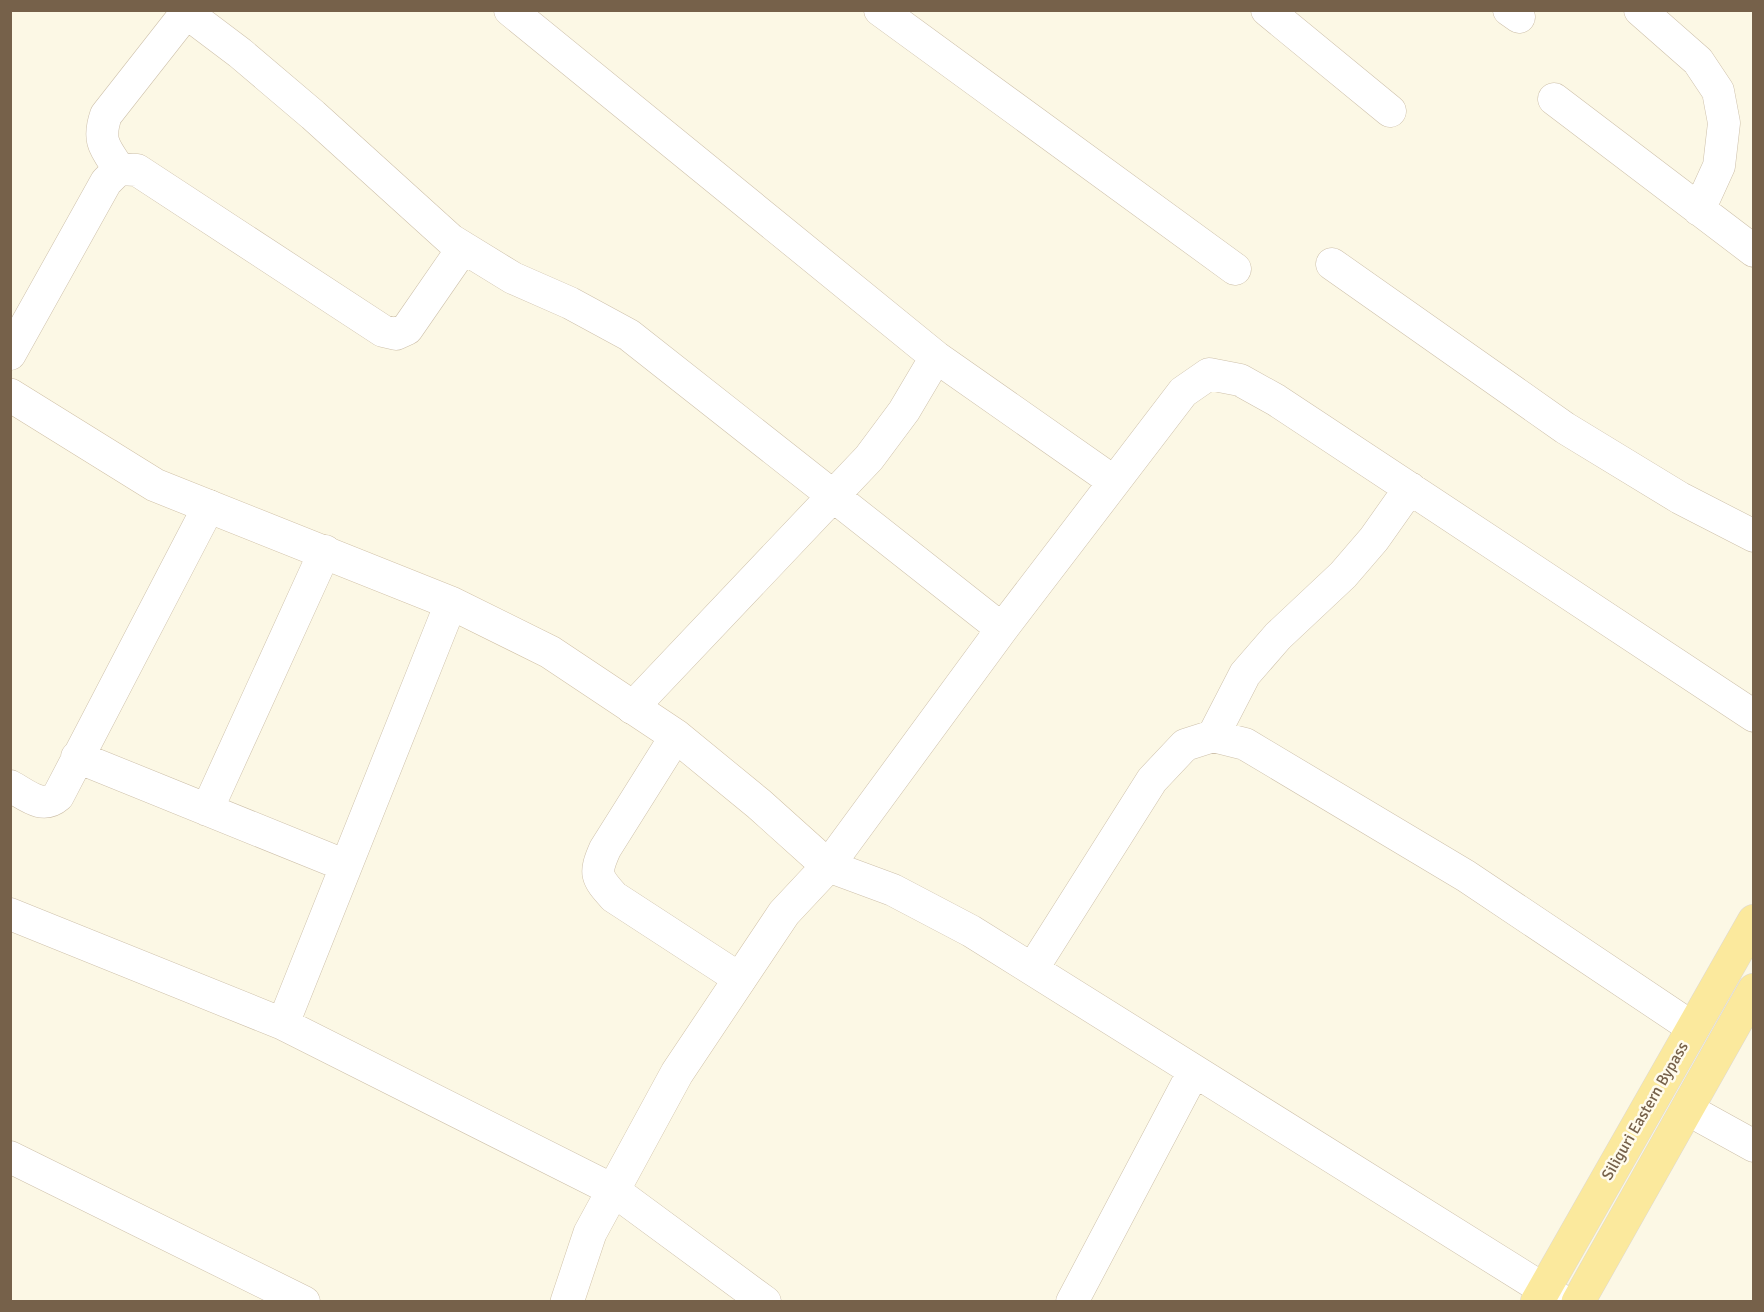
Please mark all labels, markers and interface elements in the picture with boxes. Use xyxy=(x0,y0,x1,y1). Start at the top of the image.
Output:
street label: Siliguri Eastern Bypass xyxy=(1597,1038,1693,1184)

